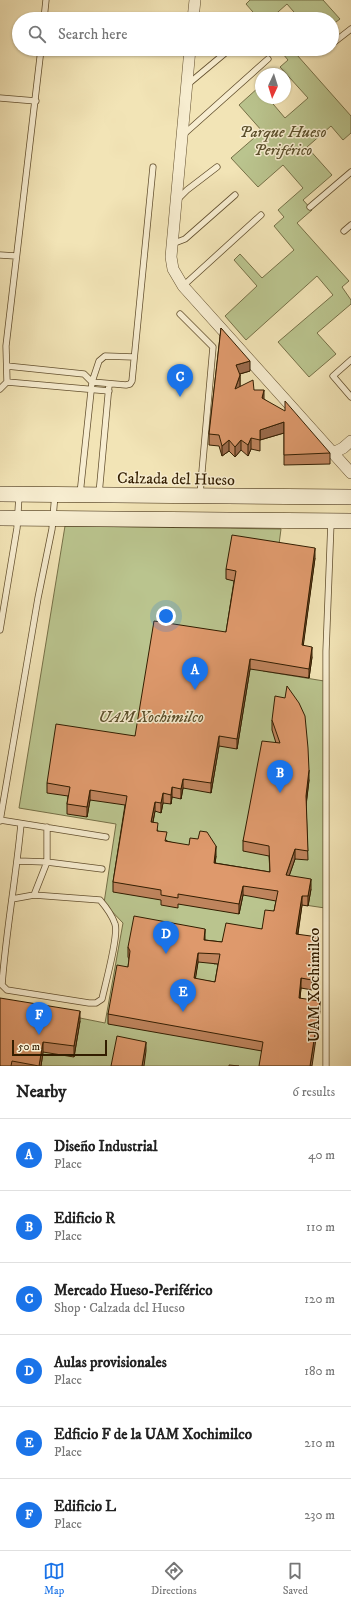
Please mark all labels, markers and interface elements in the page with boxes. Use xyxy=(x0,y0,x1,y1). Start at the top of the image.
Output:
search box xyxy=(12,12,339,56)
icon: search xyxy=(26,23,48,45)
text: Search here xyxy=(58,25,127,44)
north arrow xyxy=(255,68,291,104)
park label: Parque Hueso Periférico xyxy=(240,122,326,160)
pin: C xyxy=(167,364,193,397)
street label: Calzada del Hueso xyxy=(117,468,235,490)
your location xyxy=(156,606,176,626)
pin: A xyxy=(182,657,208,690)
park label: UAM Xochimilco xyxy=(98,707,204,727)
pin: B xyxy=(267,760,293,793)
pin: D xyxy=(153,921,179,954)
street label: UAM Xochimilco xyxy=(304,928,324,1042)
pin: E xyxy=(170,979,196,1012)
pin: F xyxy=(26,1002,52,1035)
scale bar xyxy=(12,1038,107,1057)
text: 50 m xyxy=(18,1040,40,1054)
text: Nearby xyxy=(16,1081,66,1103)
text: 6 results xyxy=(292,1084,335,1100)
text: Diseño Industrial xyxy=(54,1137,157,1156)
text: A xyxy=(25,1147,33,1163)
text: 40 m xyxy=(308,1147,335,1163)
text: Place xyxy=(54,1156,82,1172)
text: Edificio R xyxy=(54,1209,115,1228)
text: B xyxy=(25,1219,33,1235)
text: 110 m xyxy=(306,1219,335,1235)
text: Place xyxy=(54,1228,82,1244)
text: Mercado Hueso-Periférico xyxy=(54,1281,213,1300)
text: C xyxy=(25,1291,33,1307)
text: 120 m xyxy=(304,1291,335,1307)
text: Shop · Calzada del Hueso xyxy=(54,1300,185,1316)
text: Aulas provisionales xyxy=(54,1353,167,1372)
text: D xyxy=(24,1363,34,1379)
text: 180 m xyxy=(304,1363,335,1379)
text: Place xyxy=(54,1372,82,1388)
text: Edficio F de la UAM Xochimilco xyxy=(54,1425,252,1444)
text: E xyxy=(24,1435,34,1451)
text: 210 m xyxy=(304,1435,335,1451)
text: Place xyxy=(54,1444,82,1460)
text: Edificio L xyxy=(54,1497,116,1516)
text: F xyxy=(25,1507,33,1523)
text: 230 m xyxy=(304,1507,335,1523)
text: Place xyxy=(54,1516,82,1532)
tab: Map xyxy=(43,1560,65,1598)
tab: Directions xyxy=(151,1560,197,1598)
tab: Saved xyxy=(283,1560,308,1598)

